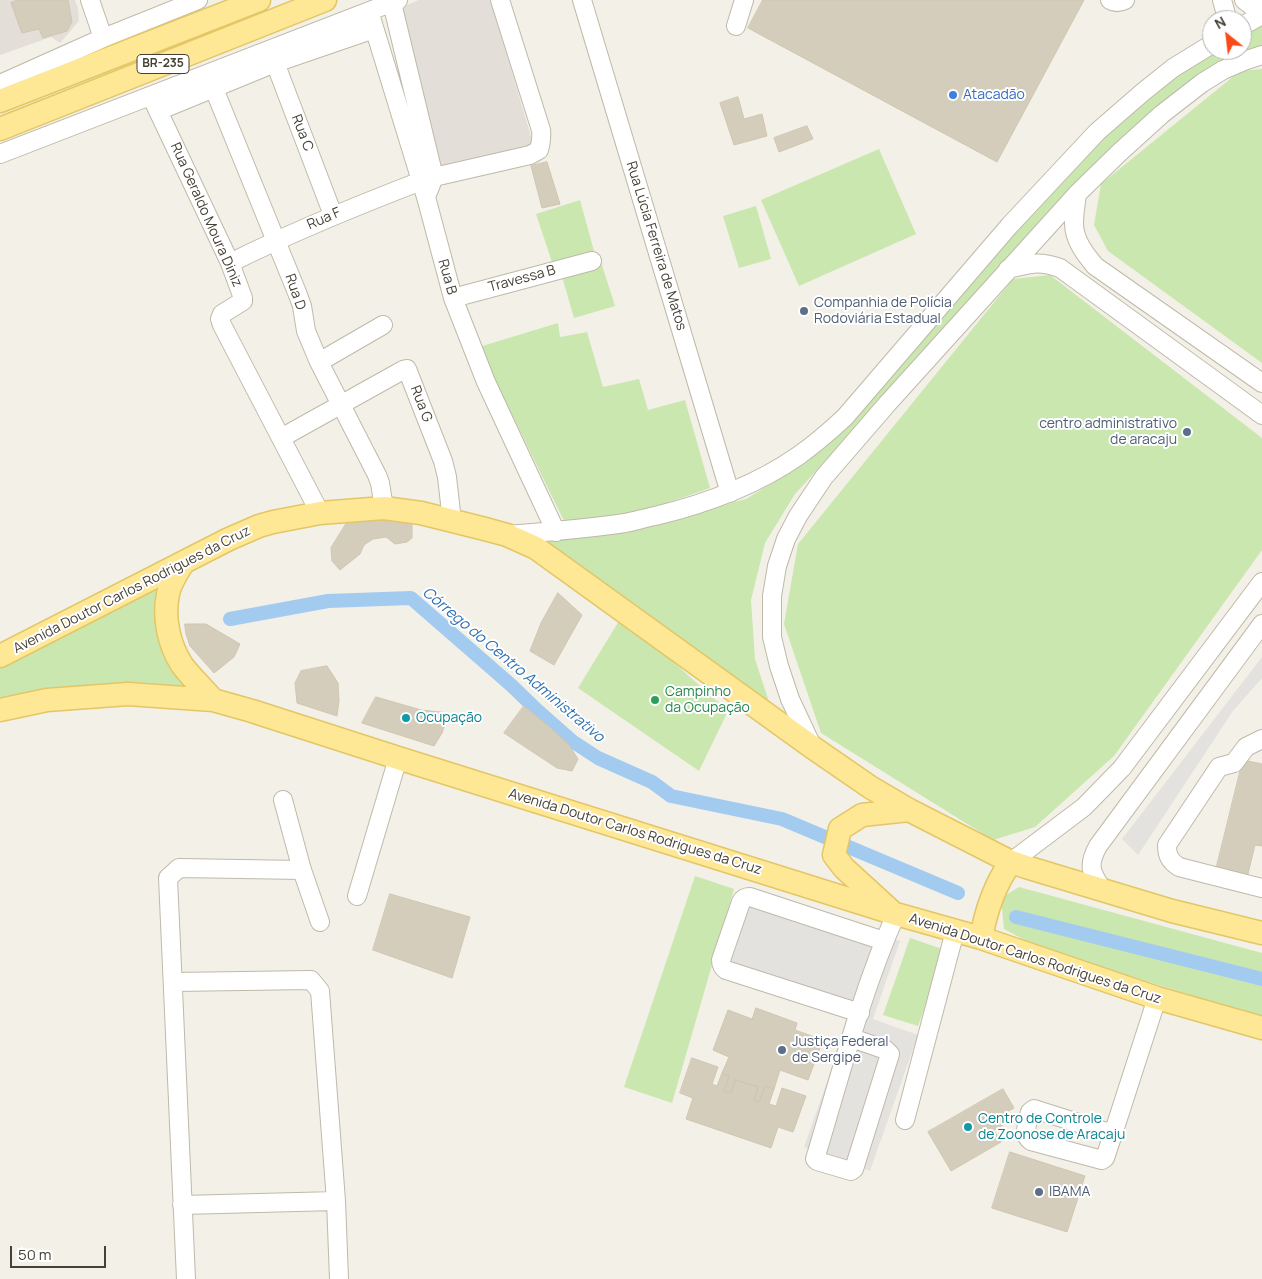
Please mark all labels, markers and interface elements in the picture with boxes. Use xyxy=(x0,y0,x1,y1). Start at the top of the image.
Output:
north arrow xyxy=(1202,10,1252,60)
text: N xyxy=(1211,12,1229,33)
road number: BR-235 xyxy=(137,54,189,74)
place label: Atacadão xyxy=(963,87,1025,103)
marker: Atacadão xyxy=(947,89,959,101)
street label: Rua C xyxy=(287,112,317,154)
street label: Rua Geraldo Moura Diniz xyxy=(167,140,245,290)
street label: Rua Lúcia Ferreira de Matos xyxy=(622,159,690,333)
street label: Rua F xyxy=(305,204,343,234)
street label: Rua B xyxy=(434,257,460,297)
street label: Travessa B xyxy=(487,262,557,296)
street label: Rua D xyxy=(281,272,309,312)
place label: Companhia de Polícia Rodoviária Estadual xyxy=(814,295,952,328)
marker: Companhia de Polícia Rodoviária Estadual xyxy=(798,305,810,317)
street label: Rua G xyxy=(406,383,436,425)
place label: centro administrativo de aracaju xyxy=(1039,416,1177,448)
marker: centro administrativo de aracaju xyxy=(1181,426,1193,438)
street label: Avenida Doutor Carlos Rodrigues da Cruz xyxy=(11,523,253,657)
water label: Córrego do Centro Administrativo xyxy=(418,584,608,746)
place label: Campinho da Ocupação xyxy=(665,684,750,716)
marker: Campinho da Ocupação xyxy=(649,694,661,706)
place label: Ocupação xyxy=(416,710,482,726)
marker: Ocupação xyxy=(400,712,412,724)
street label: Avenida Doutor Carlos Rodrigues da Cruz xyxy=(506,785,764,879)
street label: Avenida Doutor Carlos Rodrigues da Cruz xyxy=(907,910,1163,1008)
place label: Justiça Federal de Sergipe xyxy=(792,1034,889,1066)
marker: Justiça Federal de Sergipe xyxy=(776,1044,788,1056)
place label: Centro de Controle de Zoonose de Aracaju xyxy=(978,1111,1125,1144)
marker: Centro de Controle de Zoonose de Aracaju xyxy=(962,1121,974,1133)
place label: IBAMA xyxy=(1049,1184,1090,1200)
marker: IBAMA xyxy=(1033,1186,1045,1198)
scale bar xyxy=(12,1236,109,1268)
text: 50 m xyxy=(18,1244,52,1265)

